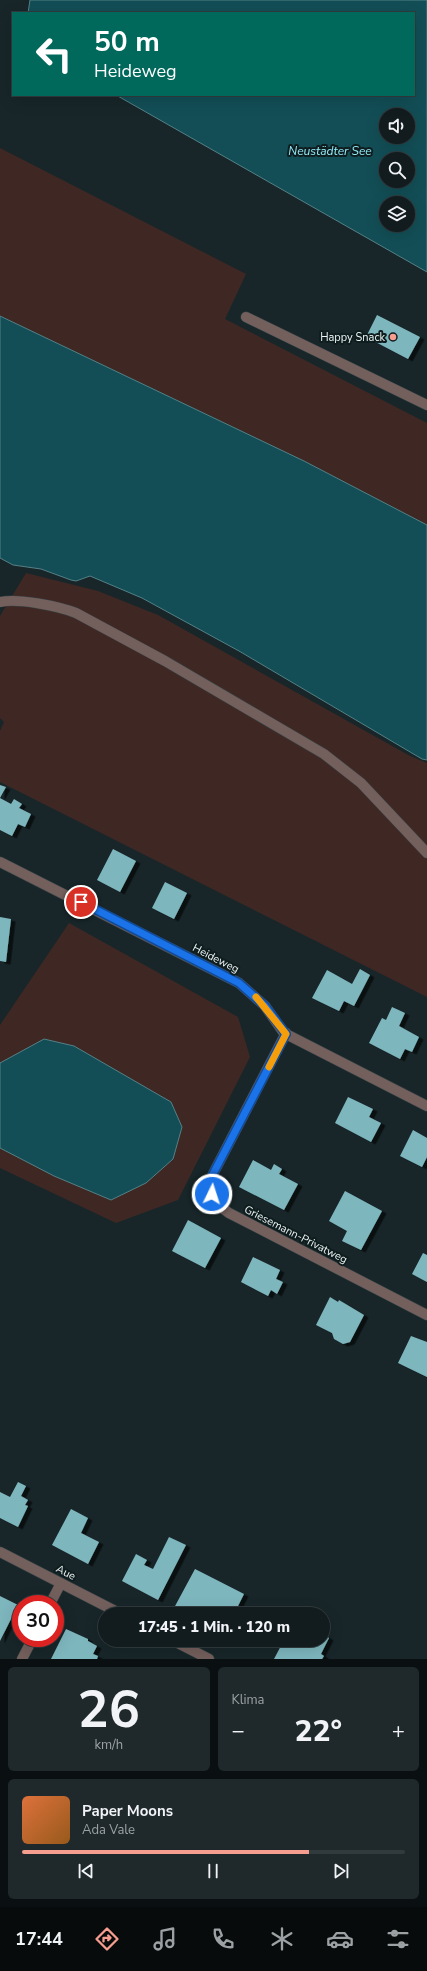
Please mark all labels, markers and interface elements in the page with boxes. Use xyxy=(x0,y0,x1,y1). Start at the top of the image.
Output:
text: 50 m xyxy=(94,23,160,61)
icon: left xyxy=(28,28,80,80)
text: Heideweg xyxy=(94,59,177,83)
map controls xyxy=(379,108,415,232)
button: sound xyxy=(379,108,415,144)
water label: Neustädter See xyxy=(288,143,372,159)
button: search xyxy=(379,152,415,188)
button: layers xyxy=(379,196,415,232)
place label: Happy Snack xyxy=(320,330,385,345)
marker: Happy Snack xyxy=(388,332,398,342)
pin xyxy=(64,885,98,919)
icon: arrive xyxy=(70,891,92,913)
street label: Heideweg xyxy=(190,940,242,977)
position arrow xyxy=(191,1173,233,1215)
street label: Griesemann-Privatweg xyxy=(242,1202,350,1267)
street label: Aue xyxy=(53,1561,78,1584)
speed limit sign: 30 xyxy=(12,1595,64,1647)
text: 17:45 · 1 Min. · 120 m xyxy=(138,1617,290,1637)
text: 26 xyxy=(78,1674,140,1745)
text: Klima xyxy=(232,1691,265,1709)
text: 22° xyxy=(294,1711,342,1752)
text: − xyxy=(232,1716,245,1746)
text: + xyxy=(392,1716,405,1746)
text: km/h xyxy=(94,1736,123,1754)
text: Paper Moons xyxy=(82,1801,173,1821)
text: Ada Vale xyxy=(82,1821,135,1839)
icon: previous xyxy=(75,1860,97,1882)
icon: pause xyxy=(202,1860,224,1882)
icon: next xyxy=(330,1860,352,1882)
icon: directions xyxy=(93,1925,121,1953)
icon: music xyxy=(151,1925,179,1953)
icon: phone xyxy=(209,1925,237,1953)
icon: climate xyxy=(268,1925,296,1953)
icon: car xyxy=(326,1925,354,1953)
icon: filters xyxy=(384,1925,412,1953)
text: 17:44 xyxy=(15,1927,63,1951)

